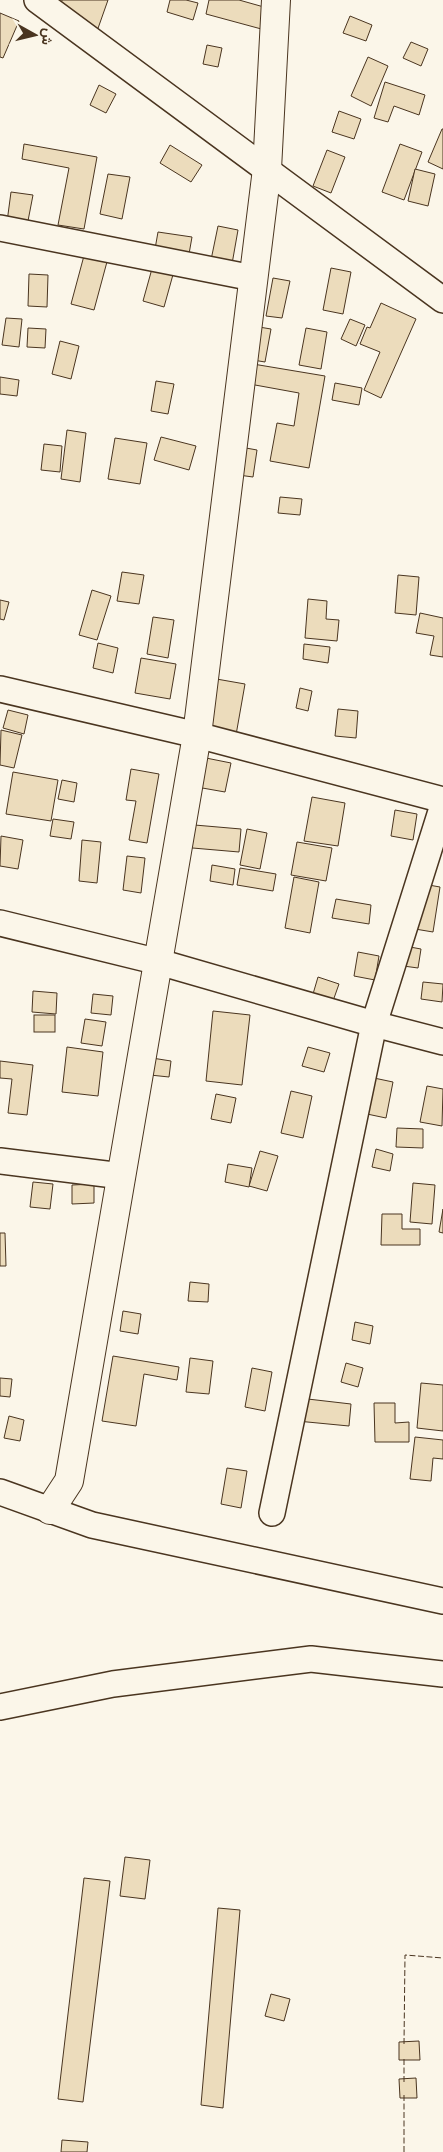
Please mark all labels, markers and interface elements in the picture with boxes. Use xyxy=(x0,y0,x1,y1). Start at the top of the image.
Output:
north arrow xyxy=(10,10,60,60)
text: ش xyxy=(37,27,60,47)

